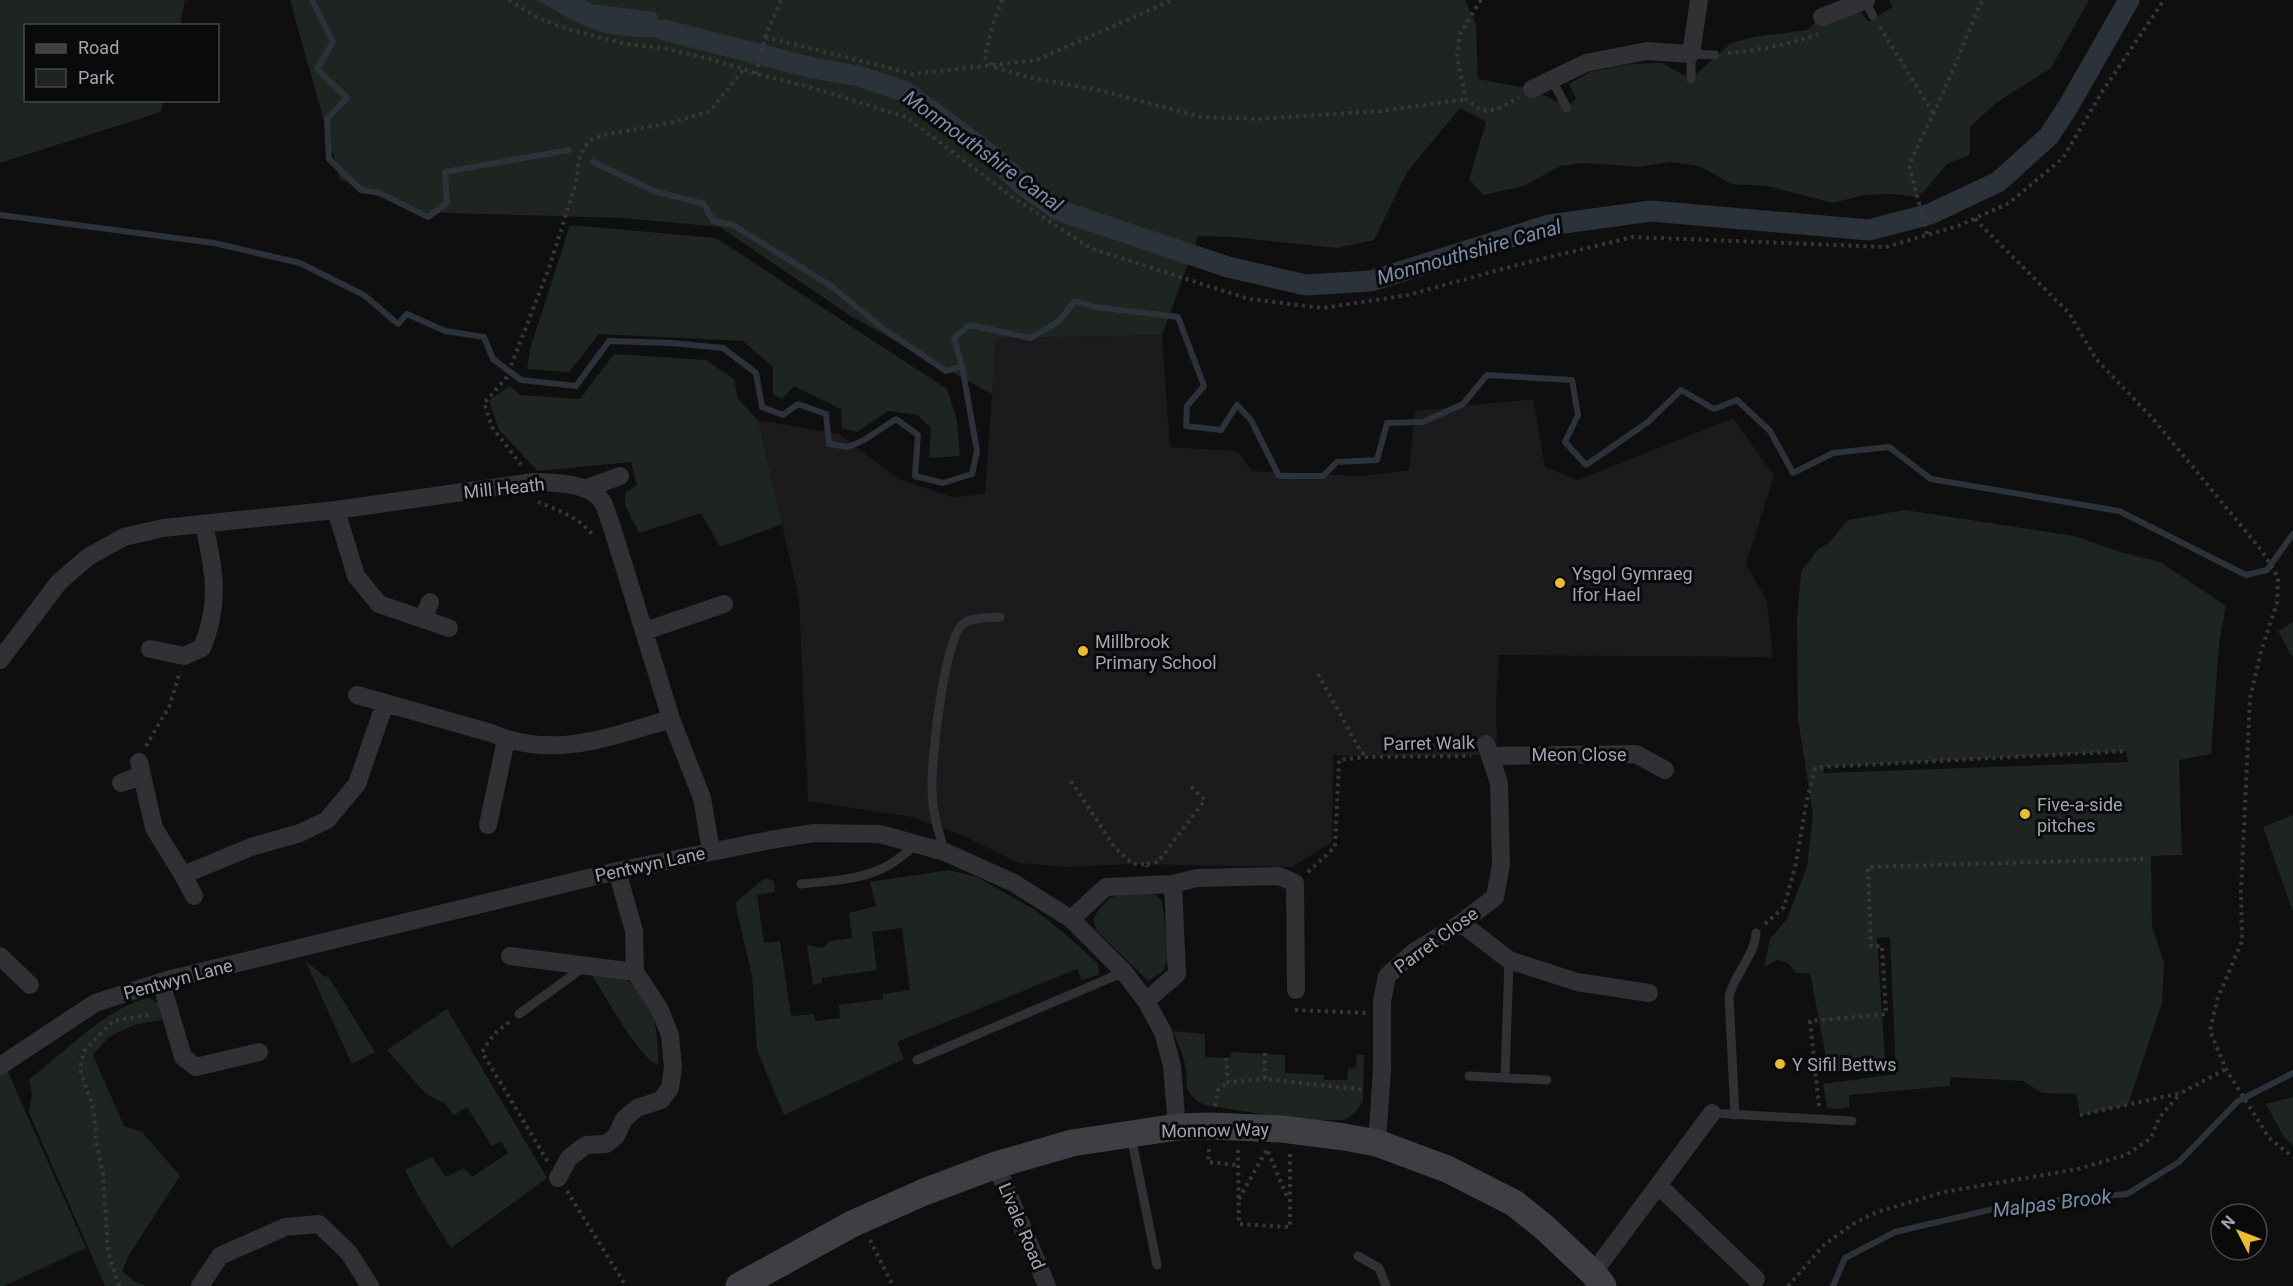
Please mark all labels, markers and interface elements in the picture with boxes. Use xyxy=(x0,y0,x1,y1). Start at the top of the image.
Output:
legend xyxy=(24,24,219,102)
text: Road xyxy=(78,37,119,58)
text: Park xyxy=(78,67,115,88)
water label: Monmouthshire Canal xyxy=(899,85,1067,217)
water label: Monmouthshire Canal xyxy=(1374,214,1564,290)
street label: Mill Heath xyxy=(462,473,546,503)
place label: Ysgol Gymraeg Ifor Hael xyxy=(1572,563,1693,605)
marker: Ysgol Gymraeg Ifor Hael xyxy=(1553,576,1567,590)
place label: Millbrook Primary School xyxy=(1095,631,1217,673)
marker: Millbrook Primary School xyxy=(1076,644,1090,658)
street label: Parret Walk xyxy=(1383,732,1476,754)
street label: Meon Close xyxy=(1531,744,1627,765)
place label: Five-a-side pitches xyxy=(2037,794,2123,836)
marker: Five-a-side pitches xyxy=(2018,807,2032,821)
street label: Pentwyn Lane xyxy=(593,842,707,886)
street label: Parret Close xyxy=(1390,903,1482,977)
street label: Pentwyn Lane xyxy=(121,954,235,1004)
place label: Y Sifil Bettws xyxy=(1792,1054,1897,1075)
marker: Y Sifil Bettws xyxy=(1773,1057,1787,1071)
street label: Monnow Way xyxy=(1161,1119,1270,1141)
street label: Livale Road xyxy=(994,1179,1050,1273)
water label: Malpas Brook xyxy=(1991,1184,2114,1222)
north arrow xyxy=(2209,1202,2269,1262)
text: N xyxy=(2217,1212,2239,1233)

